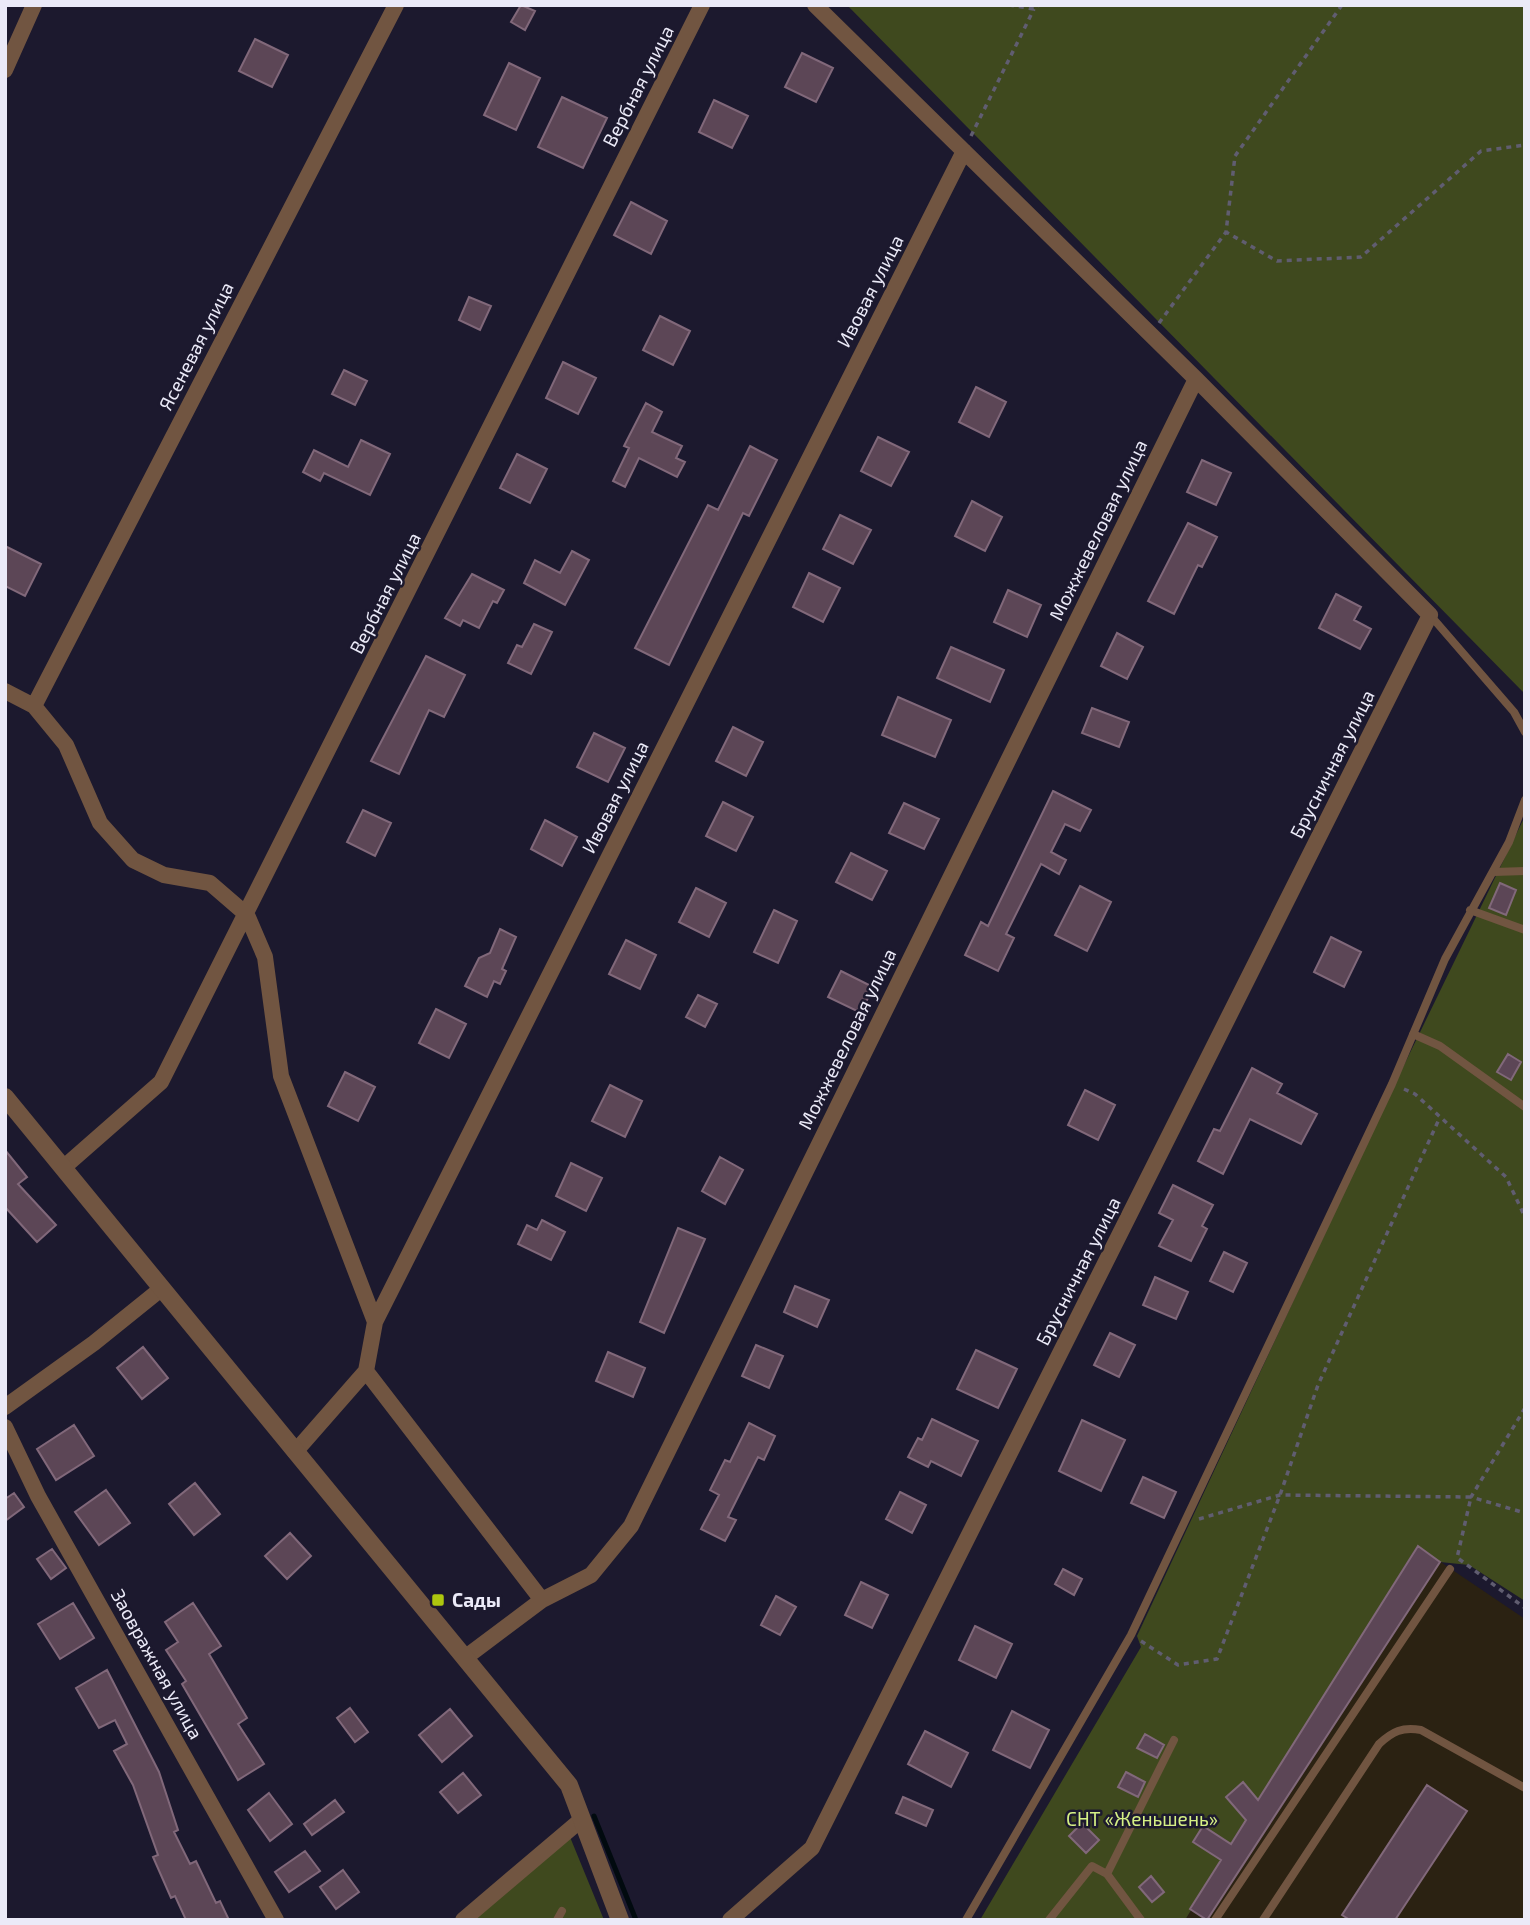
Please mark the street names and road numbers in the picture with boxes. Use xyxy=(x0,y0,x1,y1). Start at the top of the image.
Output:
street label: Вербная улица xyxy=(597,21,679,151)
street label: Ивовая улица xyxy=(831,231,909,351)
street label: Ясеневая улица xyxy=(153,278,239,414)
street label: Можжевеловая улица xyxy=(1044,436,1152,624)
street label: Вербная улица xyxy=(344,528,426,658)
street label: Брусничная улица xyxy=(1284,686,1380,842)
street label: Ивовая улица xyxy=(576,737,654,857)
street label: Можжевеловая улица xyxy=(793,945,901,1133)
street label: Брусничная улица xyxy=(1030,1193,1126,1349)
street label: Заовражная улица xyxy=(106,1585,208,1743)

